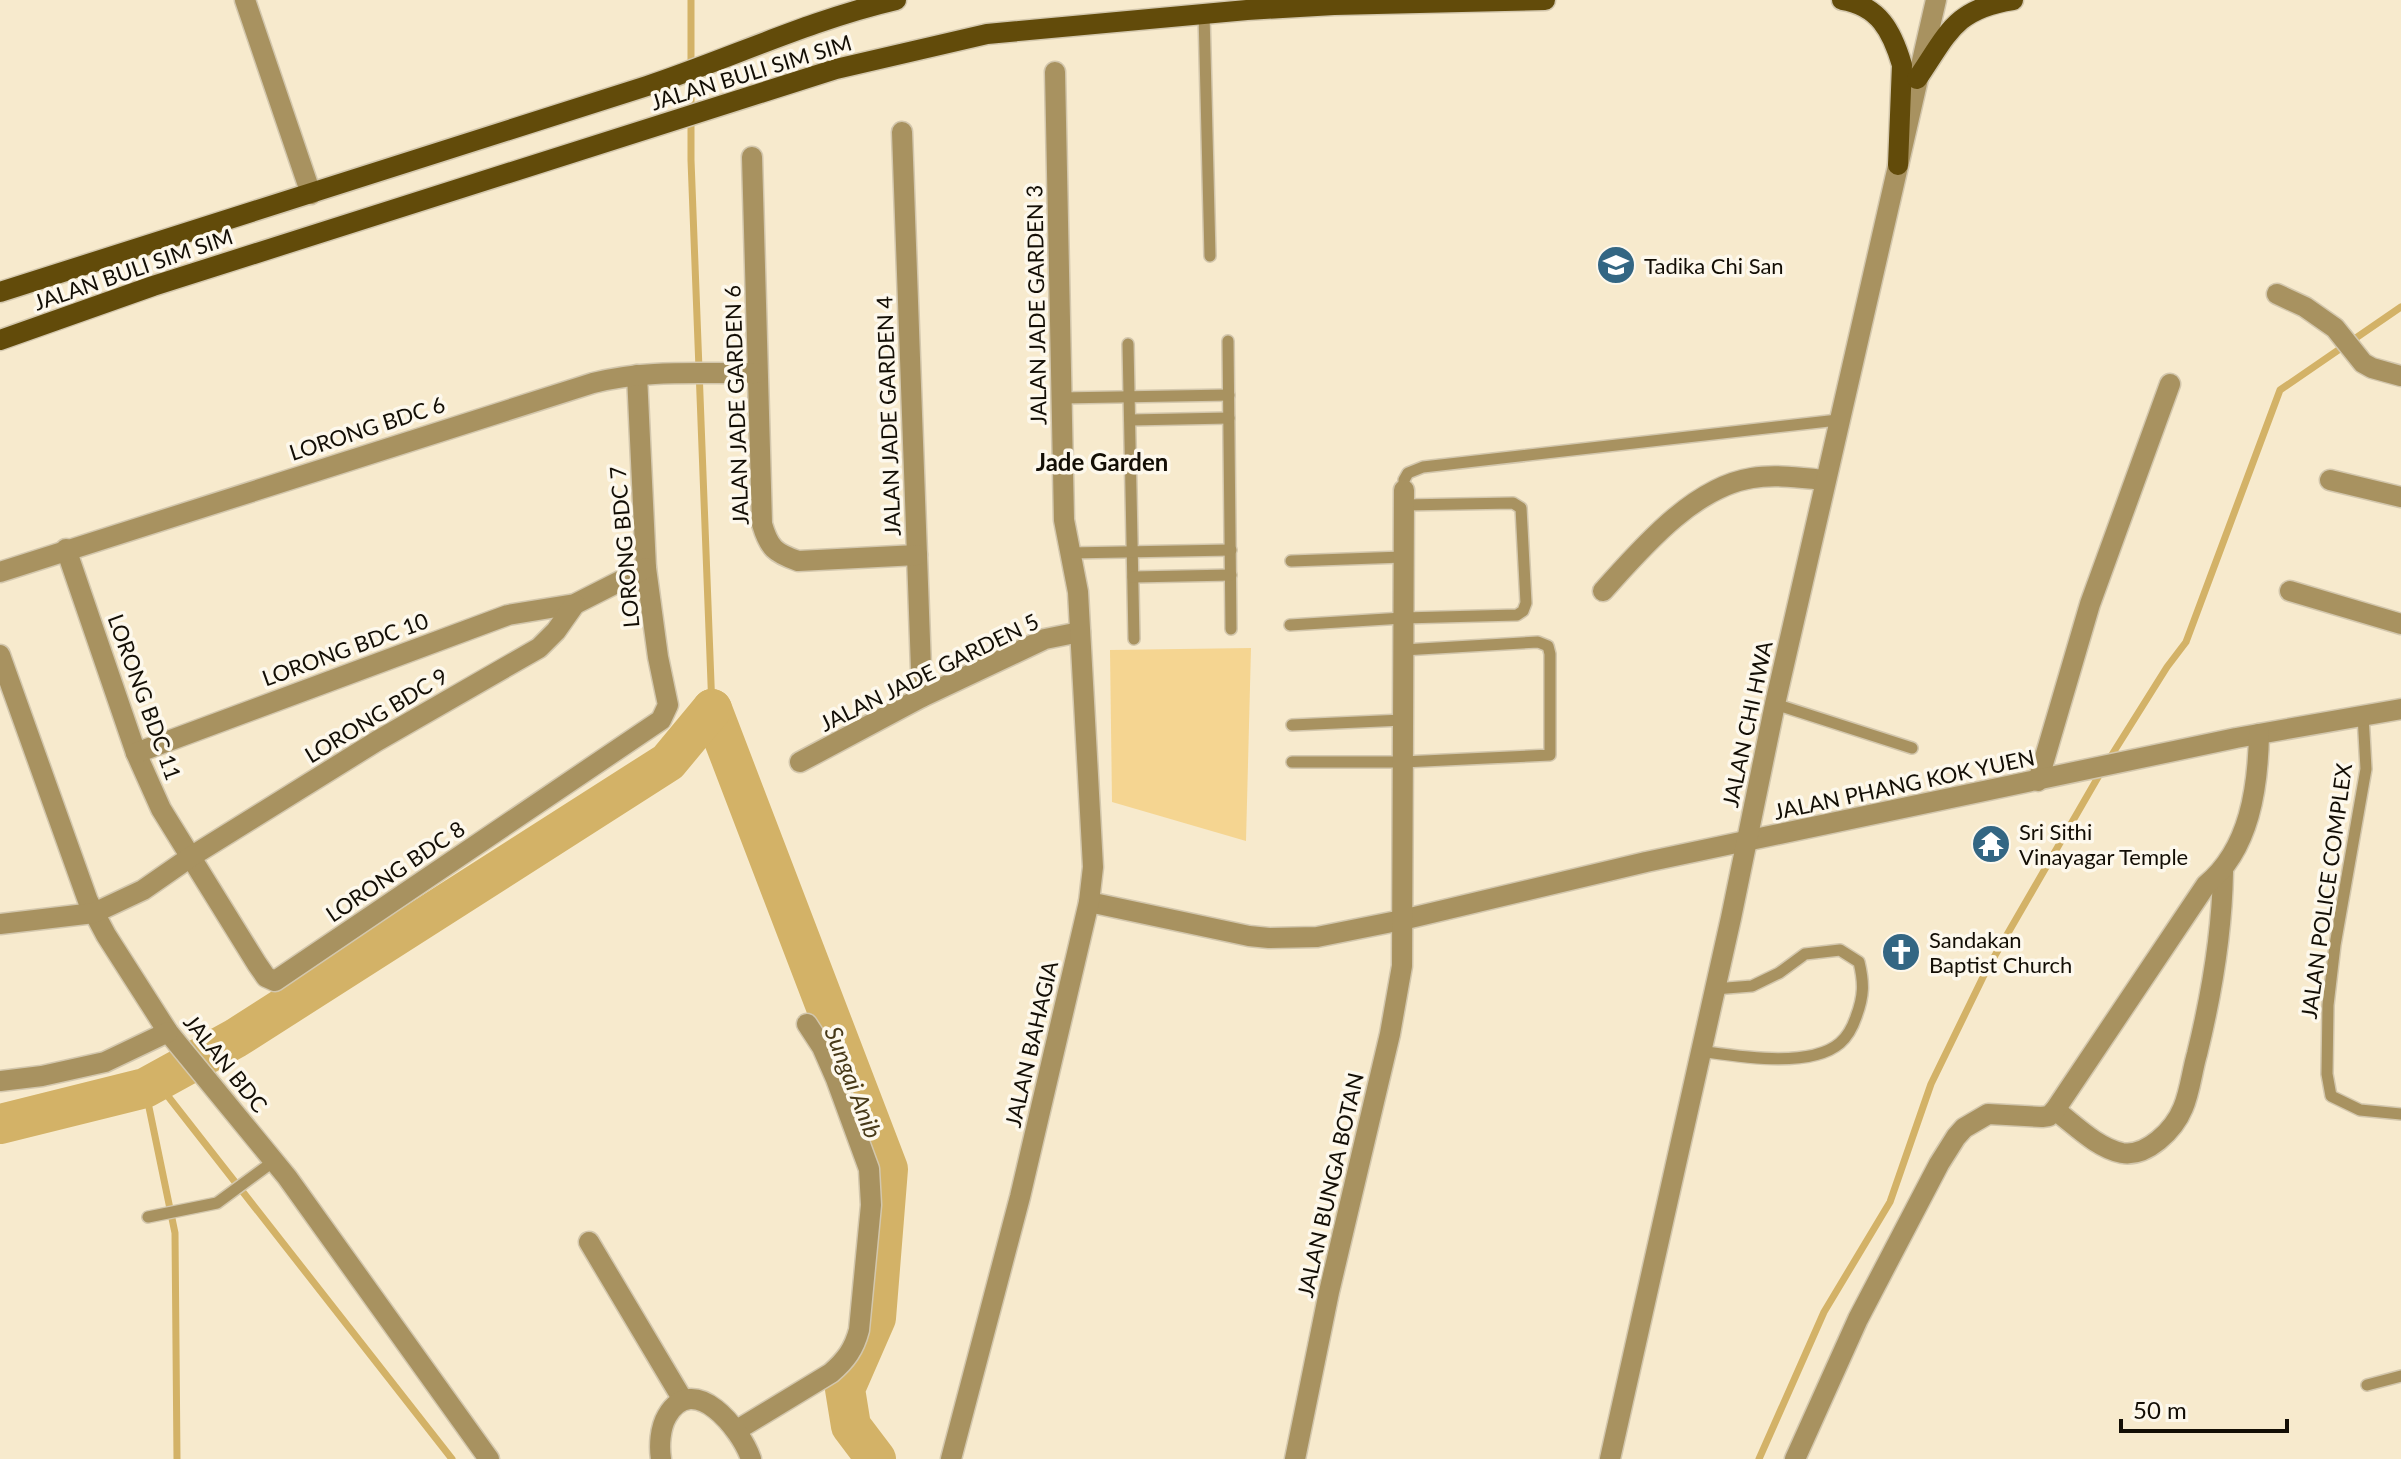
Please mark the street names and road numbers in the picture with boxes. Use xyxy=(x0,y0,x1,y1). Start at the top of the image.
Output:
street label: JALAN BULI SIM SIM xyxy=(647,29,855,115)
street label: JALAN JADE GARDEN 3 xyxy=(1020,185,1052,425)
street label: JALAN BULI SIM SIM xyxy=(30,222,236,316)
street label: JALAN JADE GARDEN 6 xyxy=(718,284,754,526)
street label: JALAN JADE GARDEN 4 xyxy=(870,295,906,537)
street label: LORONG BDC 6 xyxy=(286,390,448,466)
street label: LORONG BDC 7 xyxy=(603,465,645,629)
street label: LORONG BDC 10 xyxy=(258,606,432,692)
street label: JALAN JADE GARDEN 5 xyxy=(815,607,1043,737)
street label: LORONG BDC 11 xyxy=(102,610,188,784)
street label: JALAN CHI HWA xyxy=(1716,638,1778,810)
street label: LORONG BDC 9 xyxy=(300,662,452,768)
street label: JALAN PHANG KOK YUEN xyxy=(1771,743,2037,825)
street label: JALAN POLICE COMPLEX xyxy=(2295,761,2357,1021)
street label: LORONG BDC 8 xyxy=(320,815,470,927)
street label: JALAN BAHAGIA xyxy=(999,958,1063,1130)
street label: JALAN BDC xyxy=(178,1009,274,1118)
street label: JALAN BUNGA BOTAN xyxy=(1291,1070,1369,1300)

